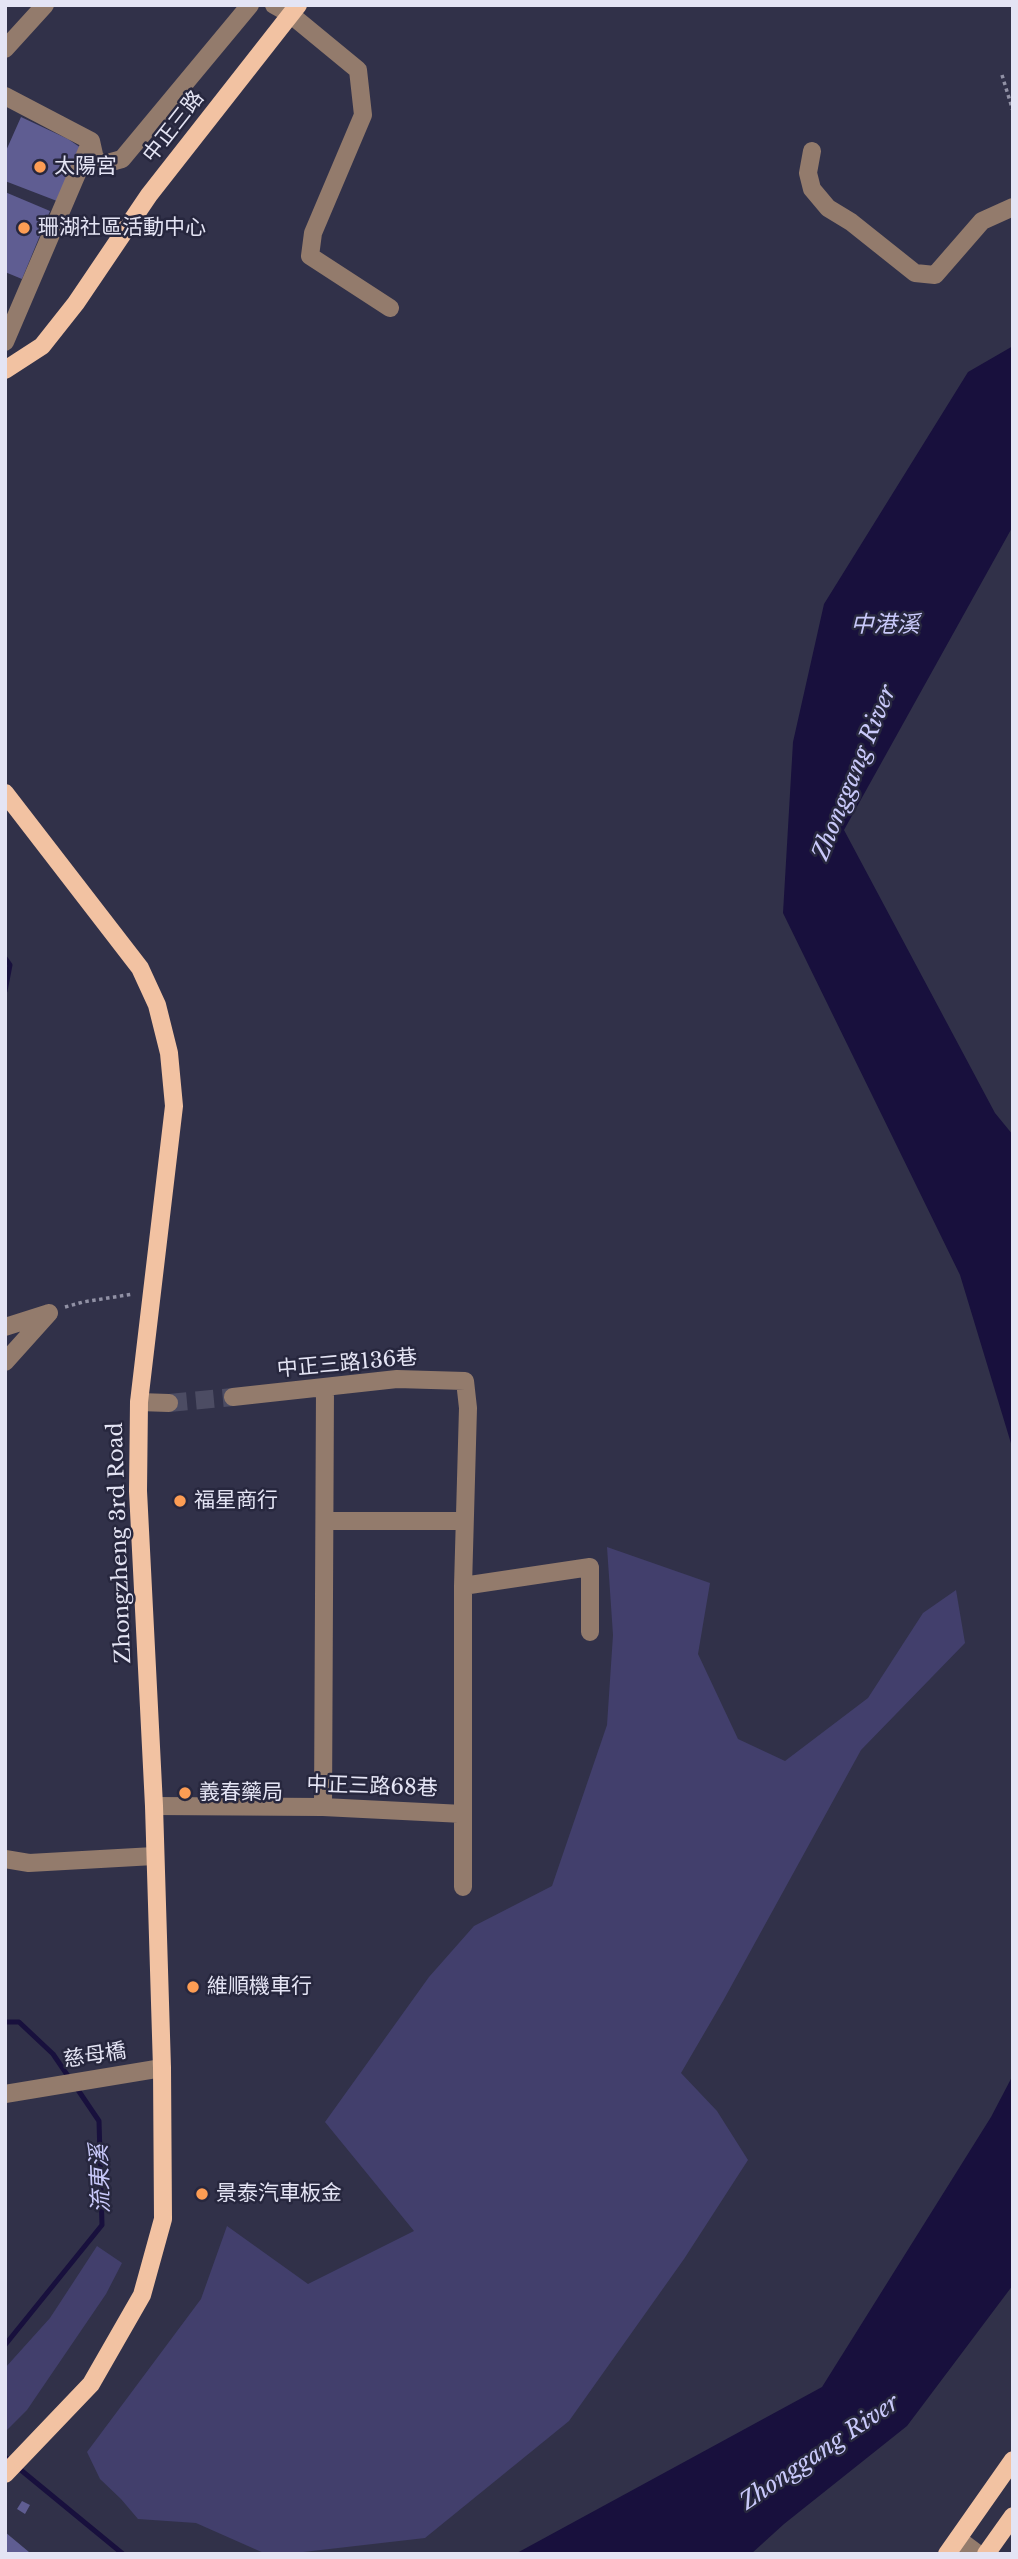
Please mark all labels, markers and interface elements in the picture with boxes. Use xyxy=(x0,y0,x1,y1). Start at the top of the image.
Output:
street label: 中正三路 xyxy=(138,86,210,168)
place label: 太陽宮 xyxy=(54,154,117,180)
marker: 太陽宮 xyxy=(32,159,48,175)
place label: 珊湖社區活動中心 xyxy=(38,215,206,241)
marker: 珊湖社區活動中心 xyxy=(16,220,32,236)
water label: 中港溪 xyxy=(851,612,919,640)
water label: Zhonggang River xyxy=(807,682,903,864)
street label: 中正三路136巷 xyxy=(276,1345,418,1383)
street label: Zhongzheng 3rd Road xyxy=(103,1422,137,1664)
place label: 福星商行 xyxy=(194,1488,278,1514)
marker: 福星商行 xyxy=(172,1493,188,1509)
street label: 中正三路68巷 xyxy=(306,1772,438,1802)
place label: 義春藥局 xyxy=(199,1780,283,1806)
marker: 義春藥局 xyxy=(177,1785,193,1801)
place label: 維順機車行 xyxy=(207,1974,312,2000)
marker: 維順機車行 xyxy=(185,1979,201,1995)
street label: 慈母橋 xyxy=(62,2039,128,2073)
water label: 流東溪 xyxy=(86,2144,116,2214)
place label: 景泰汽車板金 xyxy=(216,2181,342,2207)
marker: 景泰汽車板金 xyxy=(194,2186,210,2202)
water label: Zhonggang River xyxy=(735,2390,905,2516)

